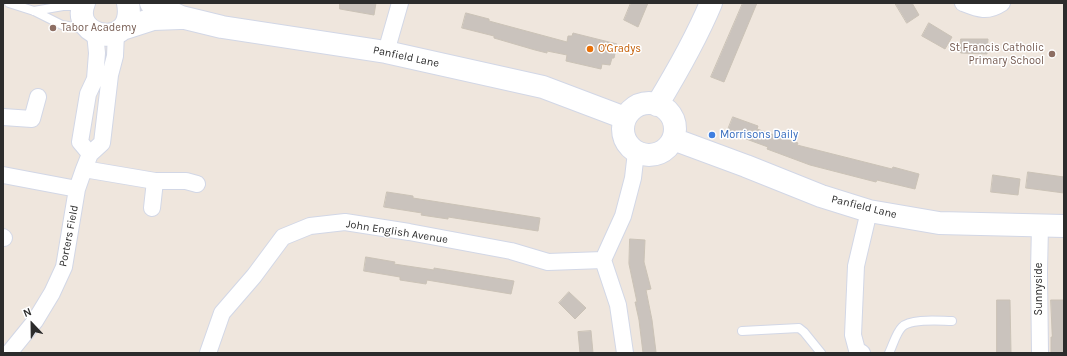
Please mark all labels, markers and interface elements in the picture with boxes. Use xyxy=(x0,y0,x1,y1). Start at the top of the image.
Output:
place label: Tabor Academy xyxy=(61,21,136,35)
marker: Tabor Academy xyxy=(48,23,58,33)
place label: St Francis Catholic Primary School xyxy=(949,41,1044,67)
place label: O'Gradys xyxy=(598,42,641,56)
street label: Panfield Lane xyxy=(372,44,440,70)
marker: O'Gradys xyxy=(585,44,595,54)
marker: St Francis Catholic Primary School xyxy=(1047,49,1057,59)
place label: Morrisons Daily xyxy=(720,128,798,142)
marker: Morrisons Daily xyxy=(707,130,717,140)
street label: Panfield Lane xyxy=(830,192,898,222)
street label: Porters Field xyxy=(57,204,81,268)
street label: John English Avenue xyxy=(345,217,449,247)
street label: Sunnyside xyxy=(1032,263,1046,315)
north arrow xyxy=(12,304,52,344)
text: N xyxy=(21,305,33,320)

